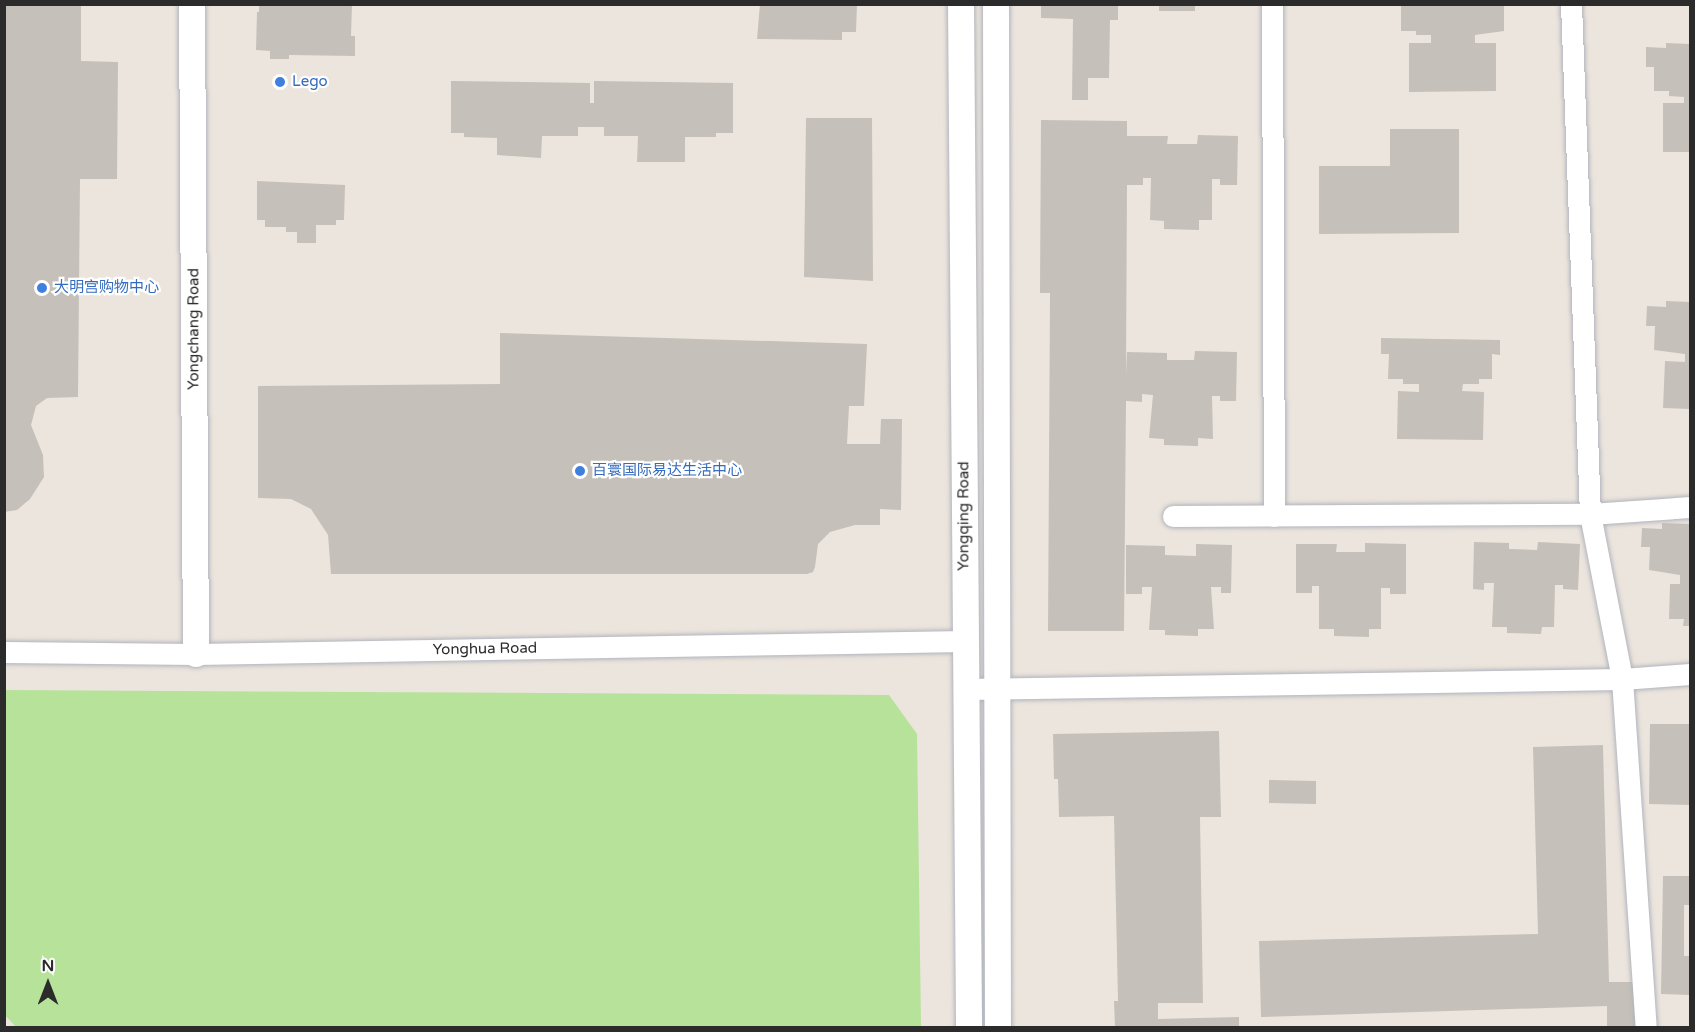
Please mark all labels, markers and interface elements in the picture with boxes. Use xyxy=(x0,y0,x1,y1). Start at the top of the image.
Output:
place label: Lego xyxy=(292,73,328,91)
marker: Lego xyxy=(273,75,287,89)
street label: Yongchang Road xyxy=(185,268,203,390)
place label: 大明宫购物中心 xyxy=(54,279,159,297)
marker: 大明宫购物中心 xyxy=(35,281,49,295)
street label: Yongqing Road xyxy=(955,461,973,571)
place label: 百寰国际易达生活中心 xyxy=(592,462,742,480)
marker: 百寰国际易达生活中心 xyxy=(573,464,587,478)
street label: Yonghua Road xyxy=(433,639,537,659)
north arrow xyxy=(18,954,78,1014)
text: N xyxy=(42,956,54,976)

